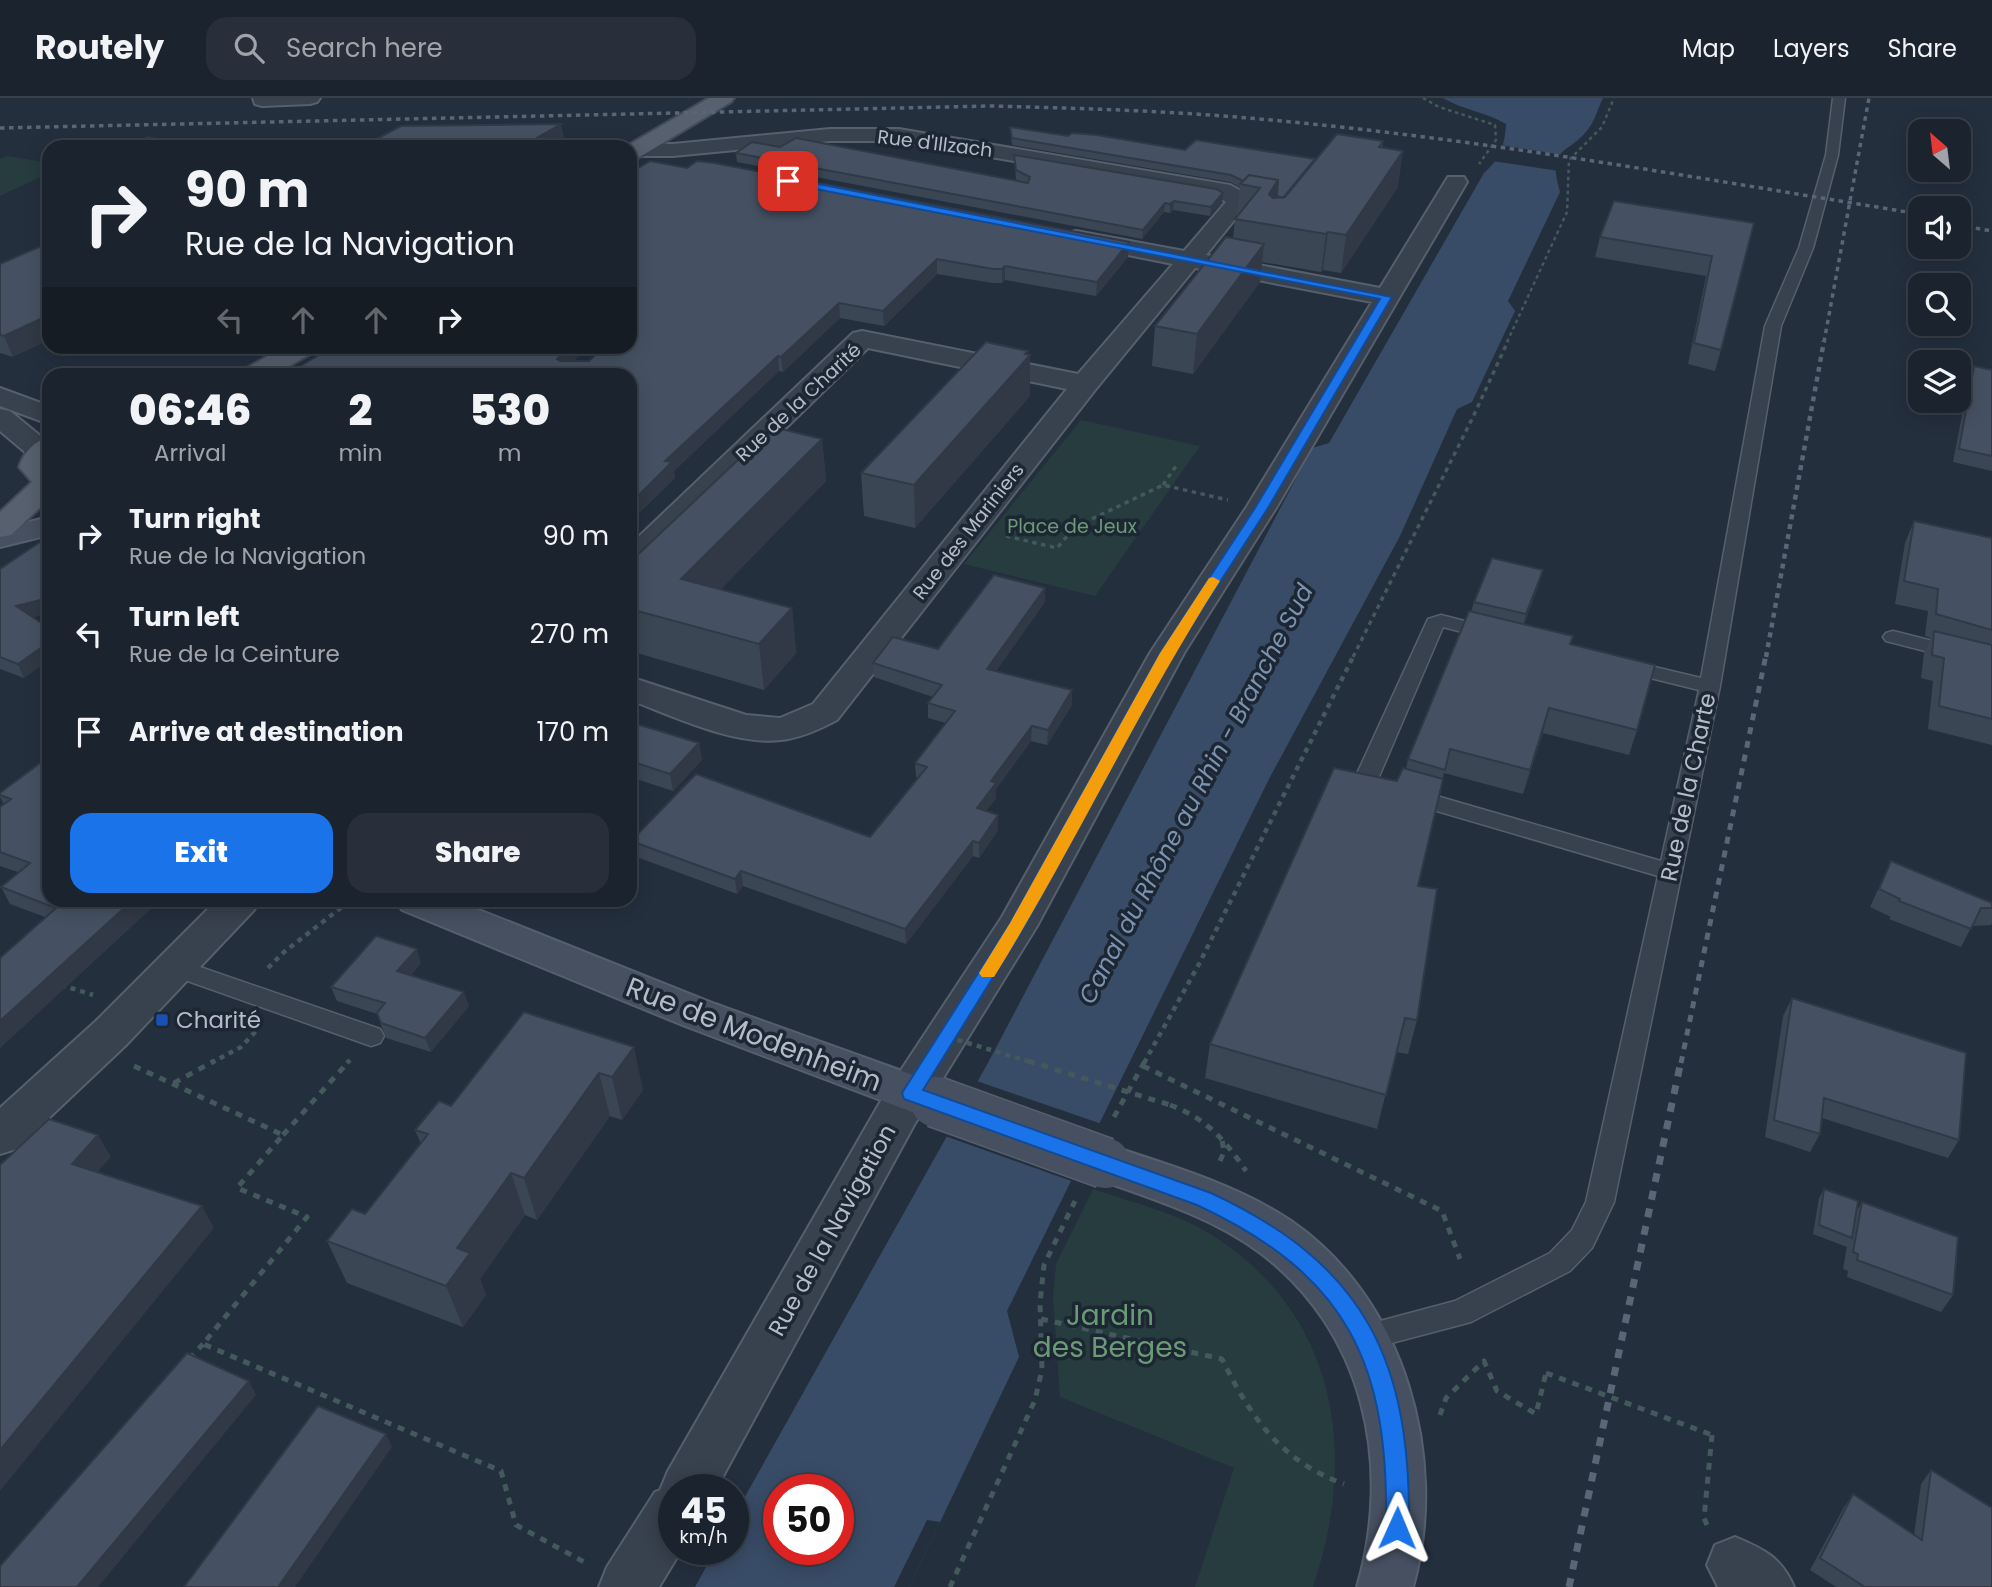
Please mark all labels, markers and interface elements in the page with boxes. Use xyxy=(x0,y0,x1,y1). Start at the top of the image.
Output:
search box xyxy=(206,17,696,80)
text: Routely xyxy=(35,24,164,71)
icon: search xyxy=(230,29,268,67)
text: Search here xyxy=(286,30,443,66)
text: Map xyxy=(1682,32,1735,65)
text: Layers xyxy=(1773,32,1849,65)
text: Share xyxy=(1887,32,1957,65)
north arrow xyxy=(1908,119,1970,182)
map controls xyxy=(1908,119,1971,413)
street label: Rue d'Illzach xyxy=(876,123,994,164)
pin xyxy=(758,151,818,211)
text: 90 m xyxy=(185,156,309,224)
icon: arrive xyxy=(769,162,807,200)
icon: right xyxy=(70,168,161,259)
button: sound xyxy=(1908,196,1971,259)
text: Rue de la Navigation xyxy=(185,221,515,266)
button: search xyxy=(1908,273,1971,336)
icon: left xyxy=(211,301,249,339)
icon: ahead xyxy=(284,301,322,339)
icon: ahead xyxy=(357,301,395,339)
icon: right xyxy=(430,301,468,339)
street label: Rue de la Charité xyxy=(730,337,867,468)
button: layers xyxy=(1908,350,1971,413)
text: 06:46 xyxy=(129,381,252,440)
text: 2 xyxy=(348,381,372,440)
text: 530 xyxy=(469,381,550,440)
text: Arrival xyxy=(154,437,226,469)
text: min xyxy=(338,437,382,469)
text: m xyxy=(498,437,522,469)
street label: Rue des Mariniers xyxy=(906,457,1030,605)
text: Turn right xyxy=(129,501,261,537)
park label: Place de Jeux xyxy=(1007,513,1137,540)
icon: right xyxy=(70,517,108,555)
text: 90 m xyxy=(543,518,609,554)
text: Rue de la Navigation xyxy=(129,540,366,572)
water label: Canal du Rhône au Rhin - Branche Sud xyxy=(1070,577,1321,1009)
text: Turn left xyxy=(129,599,240,635)
icon: left xyxy=(70,615,108,653)
text: 270 m xyxy=(530,616,609,652)
text: Rue de la Ceinture xyxy=(129,638,340,670)
street label: Rue de la Charte xyxy=(1652,690,1724,884)
icon: arrive xyxy=(70,713,108,751)
text: Arrive at destination xyxy=(129,714,404,750)
text: 170 m xyxy=(536,714,609,750)
button: Exit xyxy=(70,813,333,893)
button: Share xyxy=(347,813,609,893)
street label: Rue de Modenheim xyxy=(620,968,887,1101)
place label: Charité xyxy=(176,1004,261,1036)
marker: Charité xyxy=(154,1012,170,1028)
street label: Rue de la Navigation xyxy=(760,1118,904,1342)
park label: Jardin des Berges xyxy=(1033,1296,1187,1367)
speed limit sign: 50 xyxy=(763,1474,854,1565)
text: 45 xyxy=(680,1486,727,1535)
position arrow xyxy=(1360,1491,1434,1565)
text: km/h xyxy=(680,1524,727,1549)

